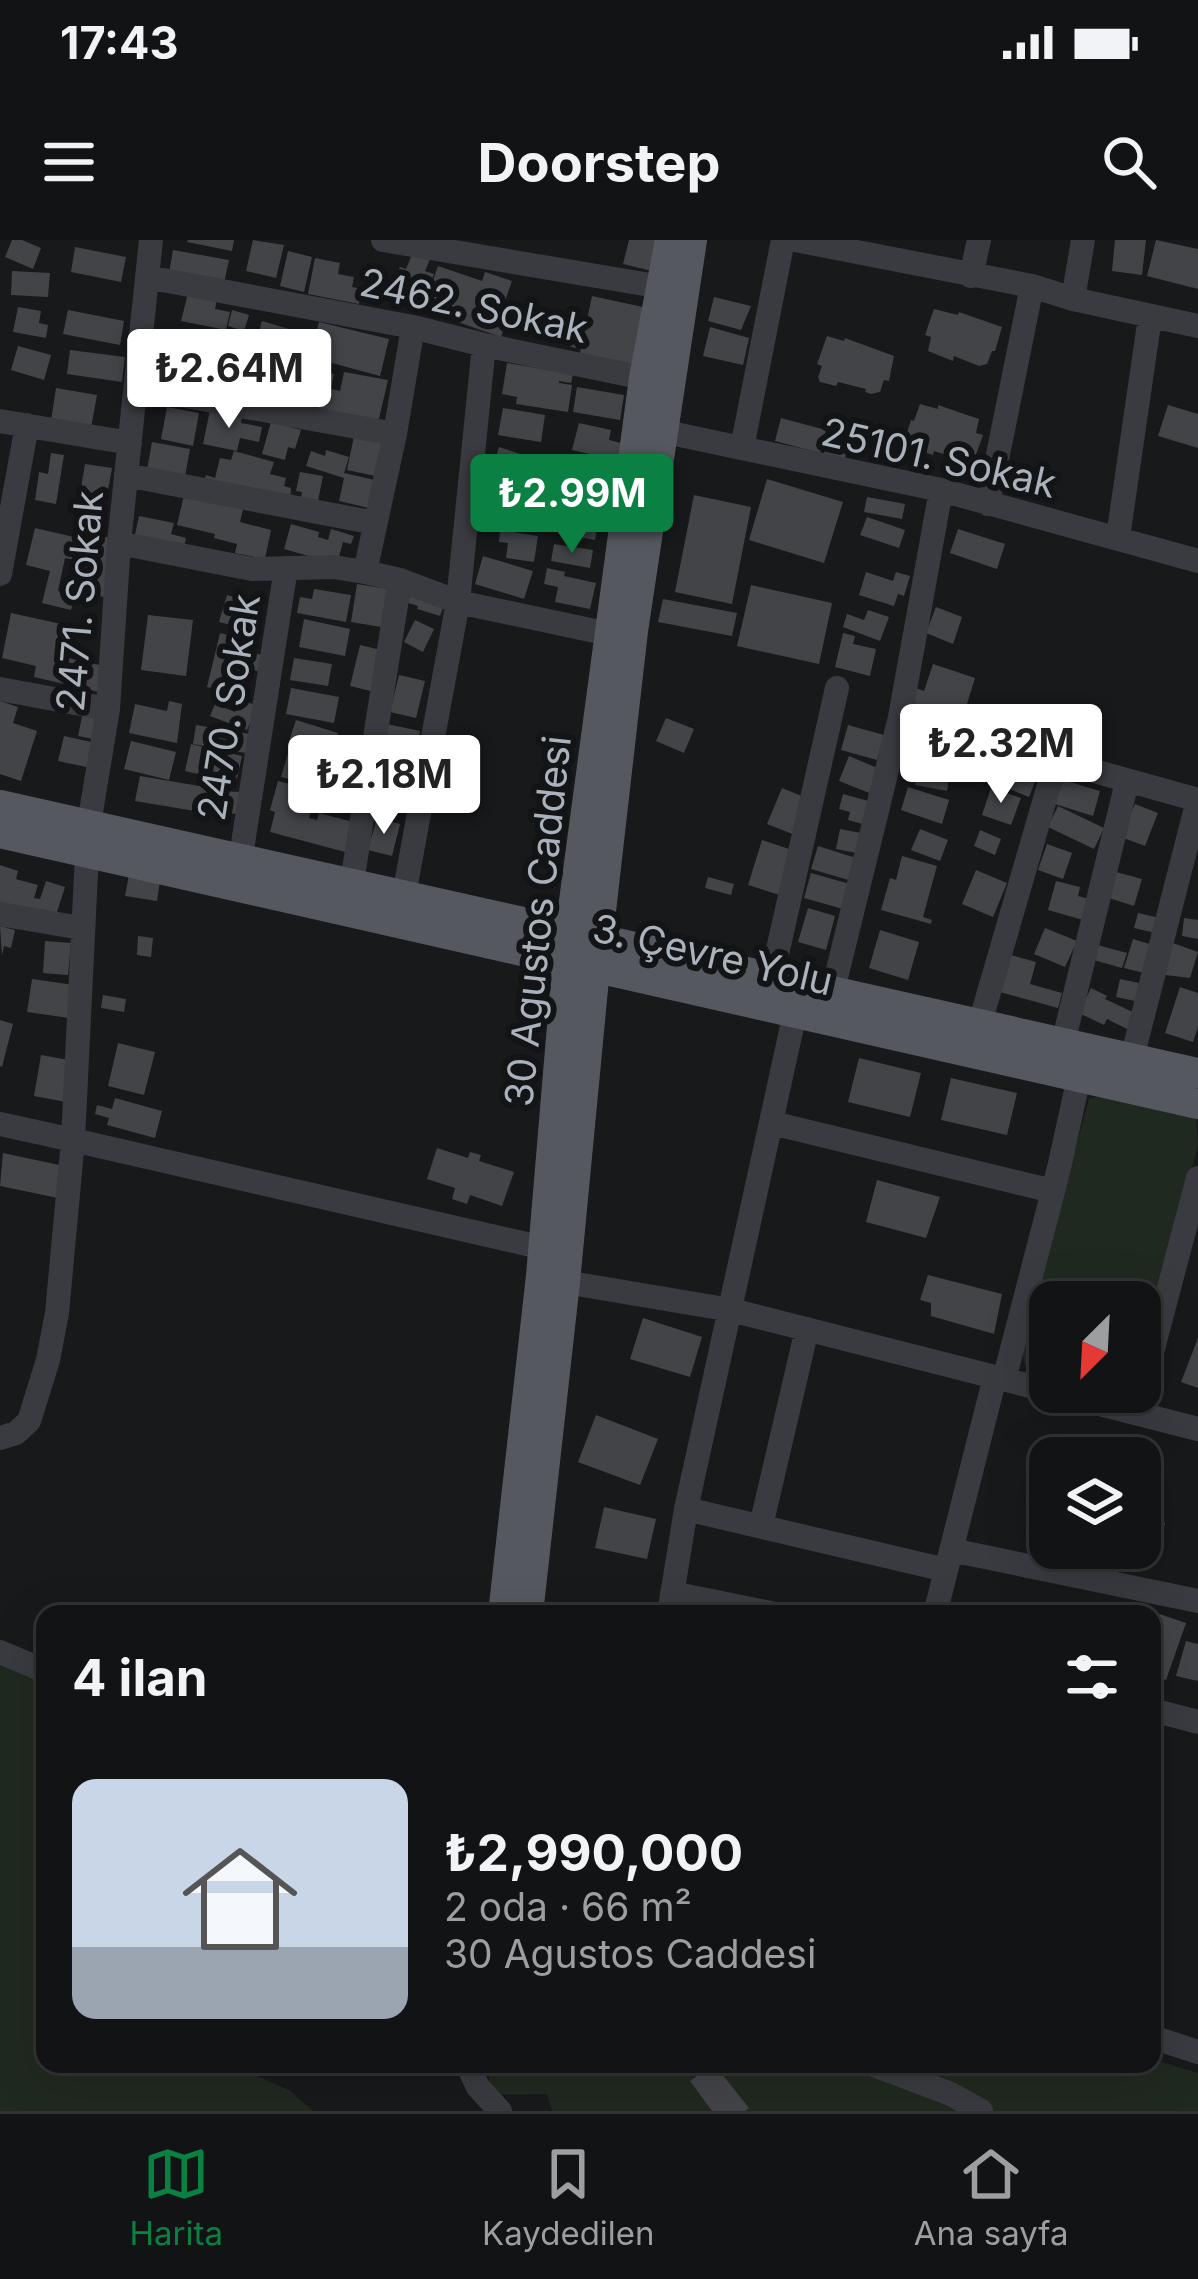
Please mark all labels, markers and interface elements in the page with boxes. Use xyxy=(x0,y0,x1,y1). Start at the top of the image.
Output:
text: 17:43 xyxy=(60,15,179,70)
icon: menu xyxy=(36,129,102,195)
icon: search xyxy=(1096,129,1162,195)
text: Doorstep xyxy=(478,130,720,195)
street label: 2462. Sokak xyxy=(356,258,592,352)
pin: ₺2.64M xyxy=(131,329,327,431)
text: ₺2.64M xyxy=(154,344,304,391)
street label: 25101. Sokak xyxy=(817,407,1061,507)
pin: ₺2.99M xyxy=(474,454,670,556)
text: ₺2.99M xyxy=(497,469,647,516)
street label: 2471. Sokak xyxy=(46,489,112,713)
street label: 2470. Sokak xyxy=(187,590,269,824)
pin: ₺2.32M xyxy=(903,704,1099,806)
text: ₺2.32M xyxy=(927,719,1075,766)
street label: 30 Agustos Caddesi xyxy=(494,733,580,1109)
pin: ₺2.18M xyxy=(286,735,482,837)
text: ₺2.18M xyxy=(315,750,453,797)
street label: 3. Çevre Yolu xyxy=(588,904,838,1004)
north arrow xyxy=(1029,1281,1161,1413)
map controls xyxy=(1029,1281,1161,1569)
button: layers xyxy=(1029,1437,1161,1569)
icon: filters xyxy=(1059,1644,1125,1710)
text: 4 ilan xyxy=(72,1647,208,1708)
text: ₺2,990,000 xyxy=(444,1822,743,1883)
icon: home xyxy=(168,1827,312,1971)
text: 2 oda · 66 m² xyxy=(444,1883,692,1930)
text: 30 Agustos Caddesi xyxy=(444,1930,816,1977)
tab: Harita xyxy=(130,2141,223,2253)
tab: Kaydedilen xyxy=(482,2141,655,2253)
tab: Ana sayfa xyxy=(914,2141,1068,2253)

